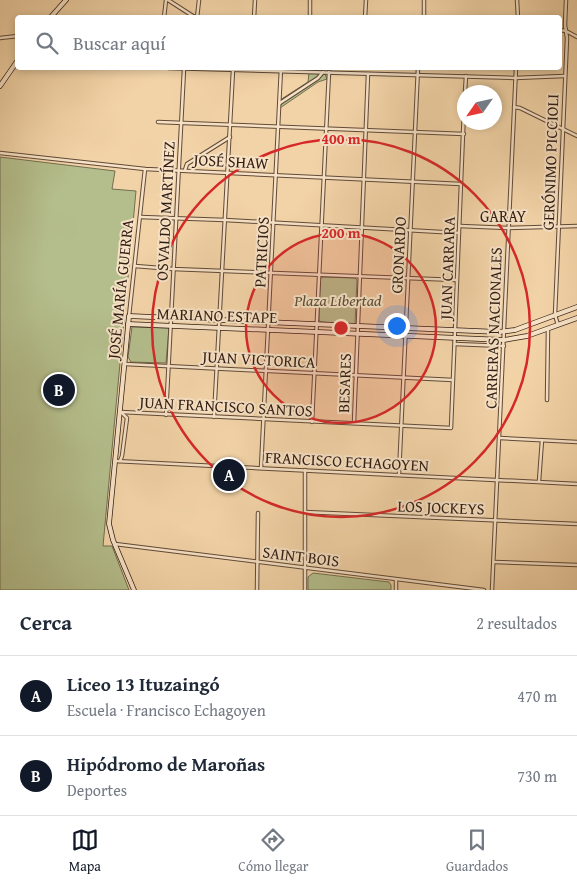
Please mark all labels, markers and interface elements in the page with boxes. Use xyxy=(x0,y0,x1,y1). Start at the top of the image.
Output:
search box xyxy=(15,15,562,70)
icon: search xyxy=(33,29,61,57)
text: Buscar aquí xyxy=(73,29,166,57)
north arrow xyxy=(457,85,502,130)
street label: GERÓNIMO PICCIOLI xyxy=(536,93,564,231)
text: 400 m xyxy=(321,128,361,149)
street label: OSVALDO MARTÍNEZ xyxy=(149,141,181,281)
street label: JOSÉ SHAW xyxy=(191,147,269,175)
street label: GARAY xyxy=(480,204,527,228)
street label: PATRICIOS xyxy=(247,216,275,288)
street label: GRONARDO xyxy=(384,216,412,294)
street label: JUAN CARRARA xyxy=(433,216,461,322)
street label: JOSÉ MARÍA GUERRA xyxy=(101,218,139,362)
text: 200 m xyxy=(321,222,361,243)
street label: CARRERAS NACIONALES xyxy=(478,247,508,409)
park label: Plaza Libertad xyxy=(293,288,382,312)
street label: MARIANO ESTAPE xyxy=(156,301,278,329)
your location xyxy=(384,313,410,339)
centre of rings xyxy=(332,319,350,337)
street label: JUAN VICTORICA xyxy=(200,344,317,374)
street label: BESARES xyxy=(331,353,357,413)
pin: B xyxy=(43,371,75,409)
street label: JUAN FRANCISCO SANTOS xyxy=(137,389,313,423)
street label: FRANCISCO ECHAGOYEN xyxy=(264,445,430,477)
pin: A xyxy=(213,456,245,494)
street label: LOS JOCKEYS xyxy=(397,493,485,521)
street label: SAINT BOIS xyxy=(261,539,341,573)
text: Cerca xyxy=(20,607,72,638)
text: 2 resultados xyxy=(476,611,557,635)
text: Liceo 13 Ituzaingó xyxy=(67,670,220,698)
text: A xyxy=(31,684,41,708)
text: 470 m xyxy=(517,684,557,708)
text: Escuela · Francisco Echagoyen xyxy=(67,698,266,722)
text: Hipódromo de Maroñas xyxy=(67,750,265,778)
text: B xyxy=(31,764,41,788)
text: 730 m xyxy=(517,764,557,788)
text: Deportes xyxy=(67,778,127,802)
tab: Mapa xyxy=(69,826,101,876)
tab: Cómo llegar xyxy=(238,826,309,876)
tab: Guardados xyxy=(446,826,508,876)

